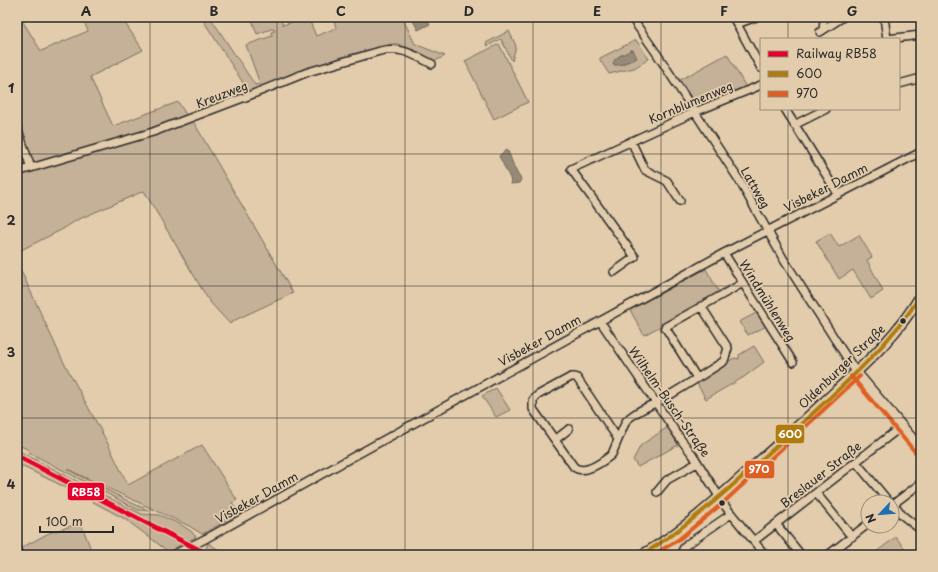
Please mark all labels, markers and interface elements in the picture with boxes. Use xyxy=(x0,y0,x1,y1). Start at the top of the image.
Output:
text: A xyxy=(81,1,91,20)
text: B xyxy=(210,1,219,20)
text: C xyxy=(336,1,346,20)
text: D xyxy=(464,1,474,20)
text: E xyxy=(593,1,601,20)
text: F xyxy=(720,1,728,20)
text: G xyxy=(847,1,857,20)
legend xyxy=(760,38,900,110)
text: Railway RB58 xyxy=(796,44,877,62)
text: 600 xyxy=(796,64,822,82)
street label: Kreuzweg xyxy=(193,76,250,112)
street label: Kornblumenweg xyxy=(646,76,736,128)
text: 1 xyxy=(8,78,14,97)
text: 970 xyxy=(796,84,818,102)
street label: Visbeker Damm xyxy=(781,158,871,216)
street label: Lattweg xyxy=(737,163,775,212)
text: 2 xyxy=(6,210,16,229)
street label: Windmühlenweg xyxy=(735,256,800,345)
street label: Visbeker Damm xyxy=(495,310,584,370)
unlabelled marker xyxy=(898,316,908,326)
street label: Oldenburger Straße xyxy=(794,320,889,412)
text: 3 xyxy=(7,342,16,361)
street label: Wilhelm-Busch-Straße xyxy=(625,342,715,460)
line badge: 600 xyxy=(775,424,805,444)
text: 600 xyxy=(778,425,802,442)
street label: Breslauer Straße xyxy=(776,437,865,512)
line badge: 970 xyxy=(744,460,775,479)
text: 970 xyxy=(749,460,769,477)
street label: Visbeker Damm xyxy=(212,467,301,527)
text: 4 xyxy=(7,474,16,493)
line badge: RB58 xyxy=(67,482,105,501)
text: RB58 xyxy=(72,483,100,500)
north arrow xyxy=(860,494,900,534)
unlabelled marker xyxy=(717,498,727,508)
scale bar xyxy=(40,508,113,534)
text: N xyxy=(861,511,880,526)
text: 100 m xyxy=(46,512,83,530)

